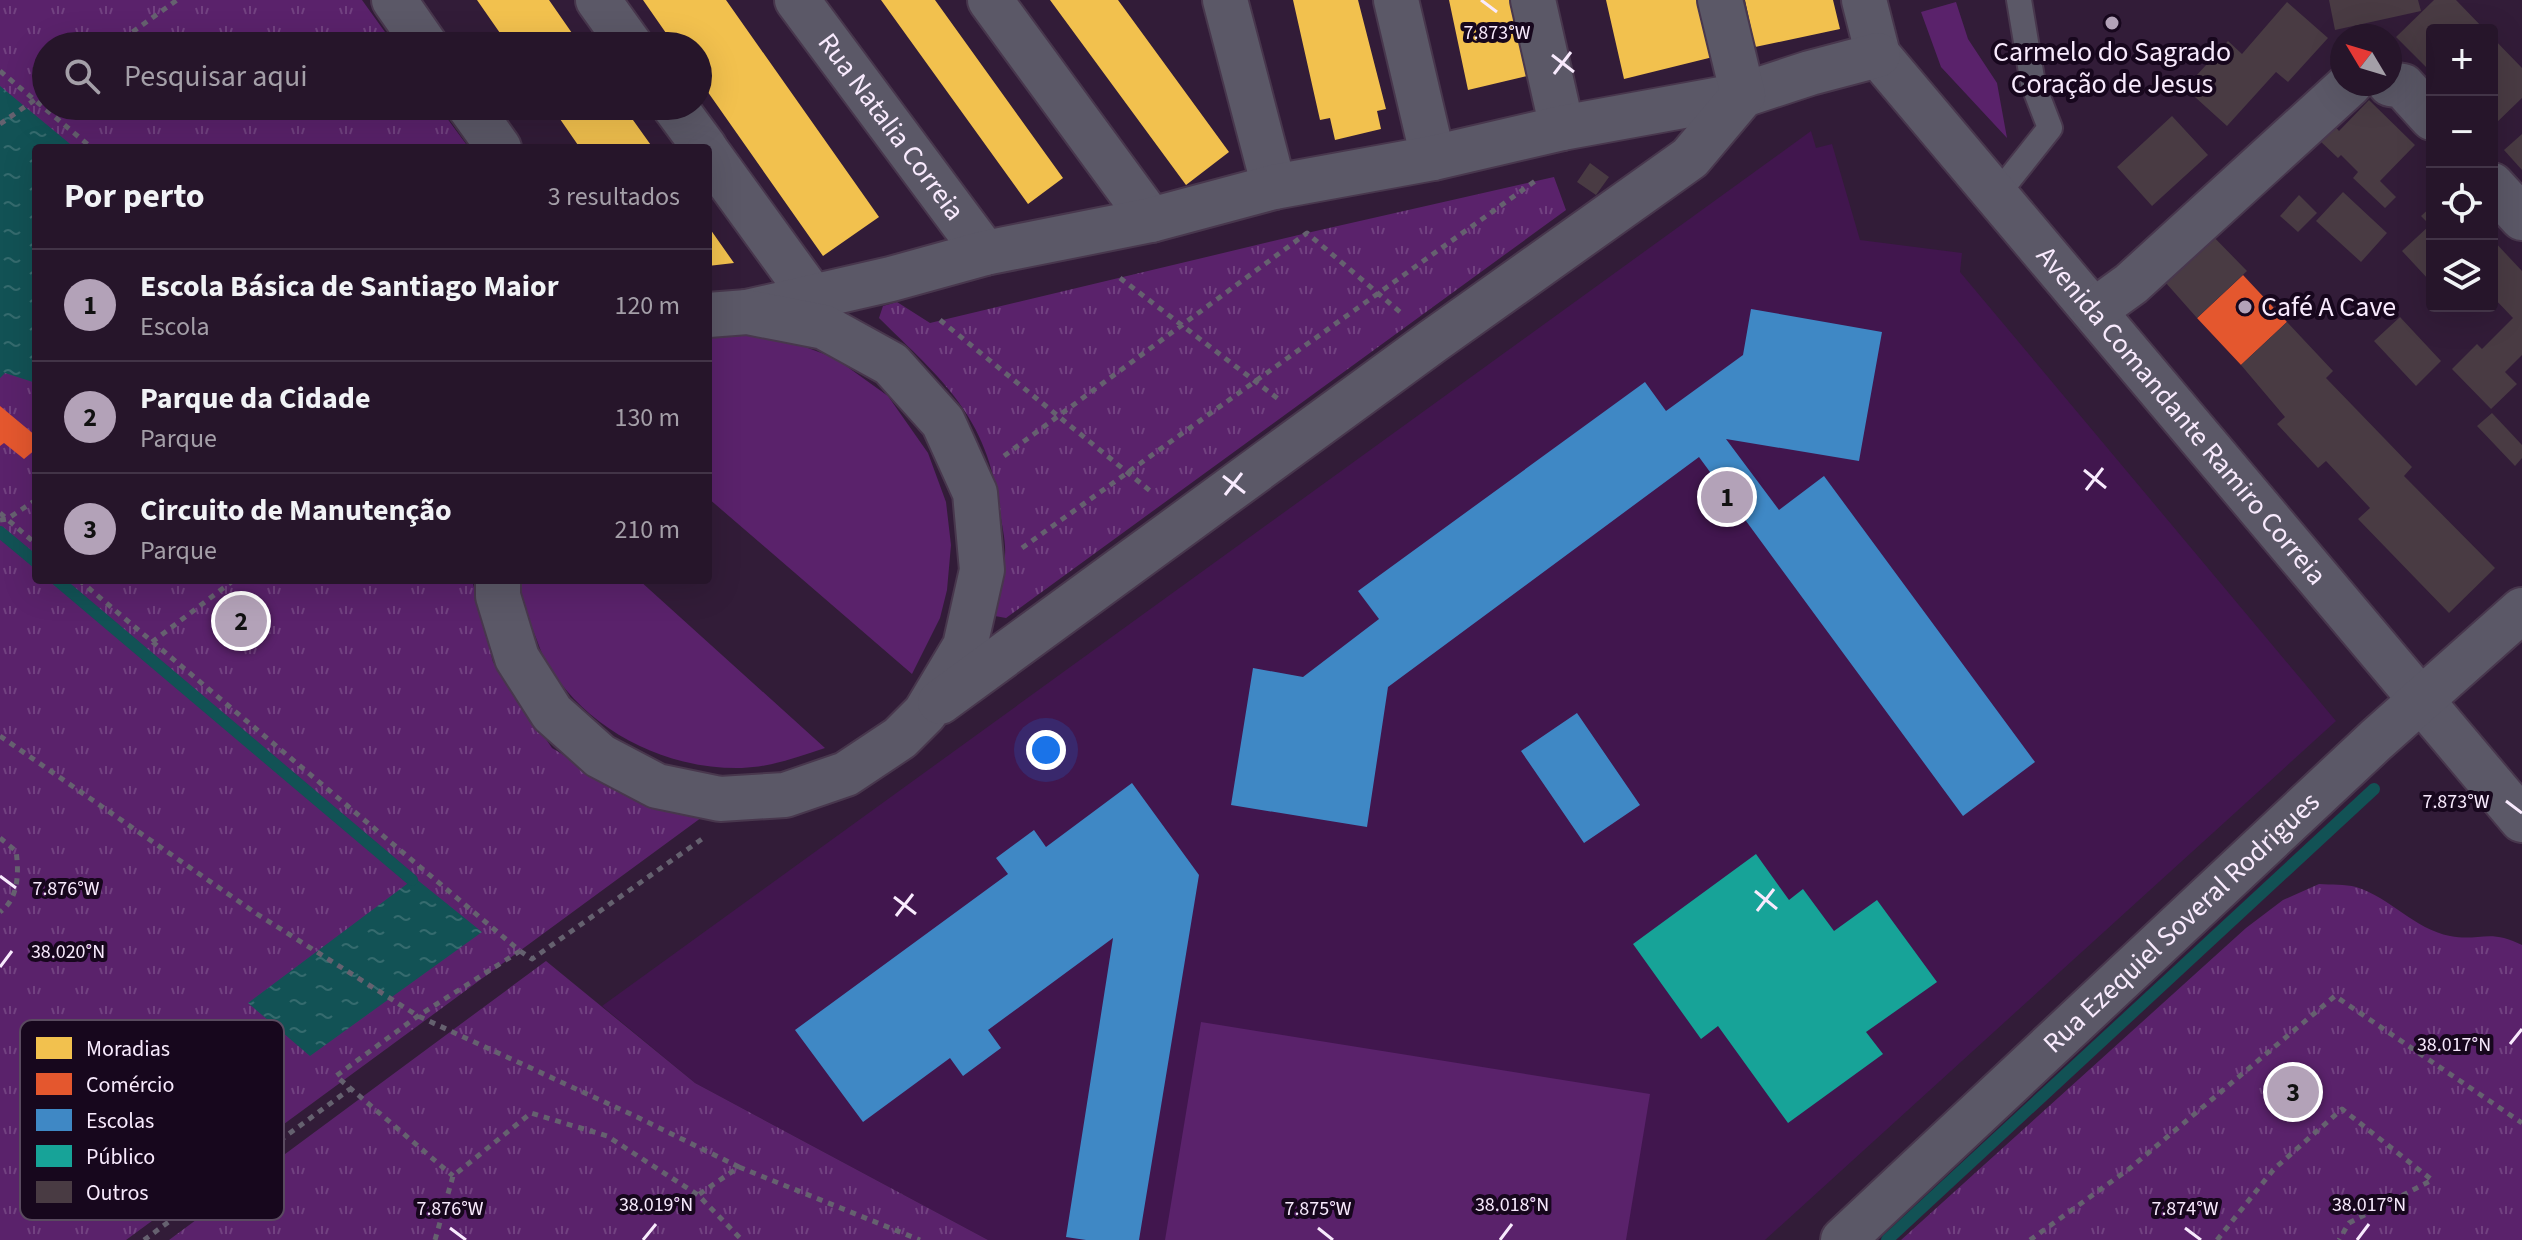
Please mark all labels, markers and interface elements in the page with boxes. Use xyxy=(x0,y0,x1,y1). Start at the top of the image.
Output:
marker: Carmelo do Sagrado Coração de Jesus xyxy=(2103,14,2121,32)
text: 7.873°W xyxy=(1463,19,1531,47)
north arrow xyxy=(2330,24,2402,96)
map controls xyxy=(2426,24,2498,312)
button: + xyxy=(2426,24,2498,96)
street label: Rua Natalia Correia xyxy=(808,25,974,229)
search box xyxy=(32,32,712,120)
place label: Carmelo do Sagrado Coração de Jesus xyxy=(1993,32,2231,104)
icon: search xyxy=(60,54,104,98)
text: Pesquisar aqui xyxy=(124,55,308,98)
button: − xyxy=(2426,96,2498,168)
button: locate xyxy=(2426,168,2498,240)
text: Por perto xyxy=(64,172,205,221)
text: 3 resultados xyxy=(548,178,680,215)
street label: Avenida Comandante Ramiro Correia xyxy=(2027,237,2336,594)
button: layers xyxy=(2426,240,2498,312)
text: Escola Básica de Santiago Maior xyxy=(140,265,559,308)
text: 1 xyxy=(83,287,97,324)
text: 120 m xyxy=(614,287,680,324)
place label: Café A Cave xyxy=(2261,287,2396,327)
marker: Café A Cave xyxy=(2236,298,2254,316)
text: Escola xyxy=(140,308,210,345)
text: Parque da Cidade xyxy=(140,377,371,420)
text: 2 xyxy=(83,399,97,436)
text: 130 m xyxy=(614,399,680,436)
text: Parque xyxy=(140,420,217,457)
pin: 1 xyxy=(1701,467,1753,527)
text: Circuito de Manutenção xyxy=(140,489,452,532)
text: 3 xyxy=(83,511,97,548)
text: 210 m xyxy=(614,511,680,548)
text: Parque xyxy=(140,532,217,569)
pin: 2 xyxy=(215,591,267,651)
your location xyxy=(1026,730,1066,770)
street label: Rua Ezequiel Soveral Rodrigues xyxy=(2034,783,2329,1062)
text: 7.873°W xyxy=(2422,788,2490,816)
text: 7.876°W xyxy=(32,875,100,903)
text: 38.020°N xyxy=(31,938,105,966)
legend xyxy=(20,1020,284,1220)
text: 38.017°N xyxy=(2417,1031,2491,1059)
text: Moradias xyxy=(86,1033,170,1065)
pin: 3 xyxy=(2267,1062,2319,1122)
text: Comércio xyxy=(86,1069,174,1101)
text: Escolas xyxy=(86,1105,154,1137)
text: Público xyxy=(86,1141,155,1173)
text: Outros xyxy=(86,1177,149,1209)
text: 38.019°N xyxy=(619,1191,693,1219)
text: 38.018°N xyxy=(1475,1191,1549,1219)
text: 38.017°N xyxy=(2332,1191,2406,1219)
text: 7.876°W xyxy=(416,1195,484,1223)
text: 7.875°W xyxy=(1284,1195,1352,1223)
text: 7.874°W xyxy=(2151,1195,2219,1223)

